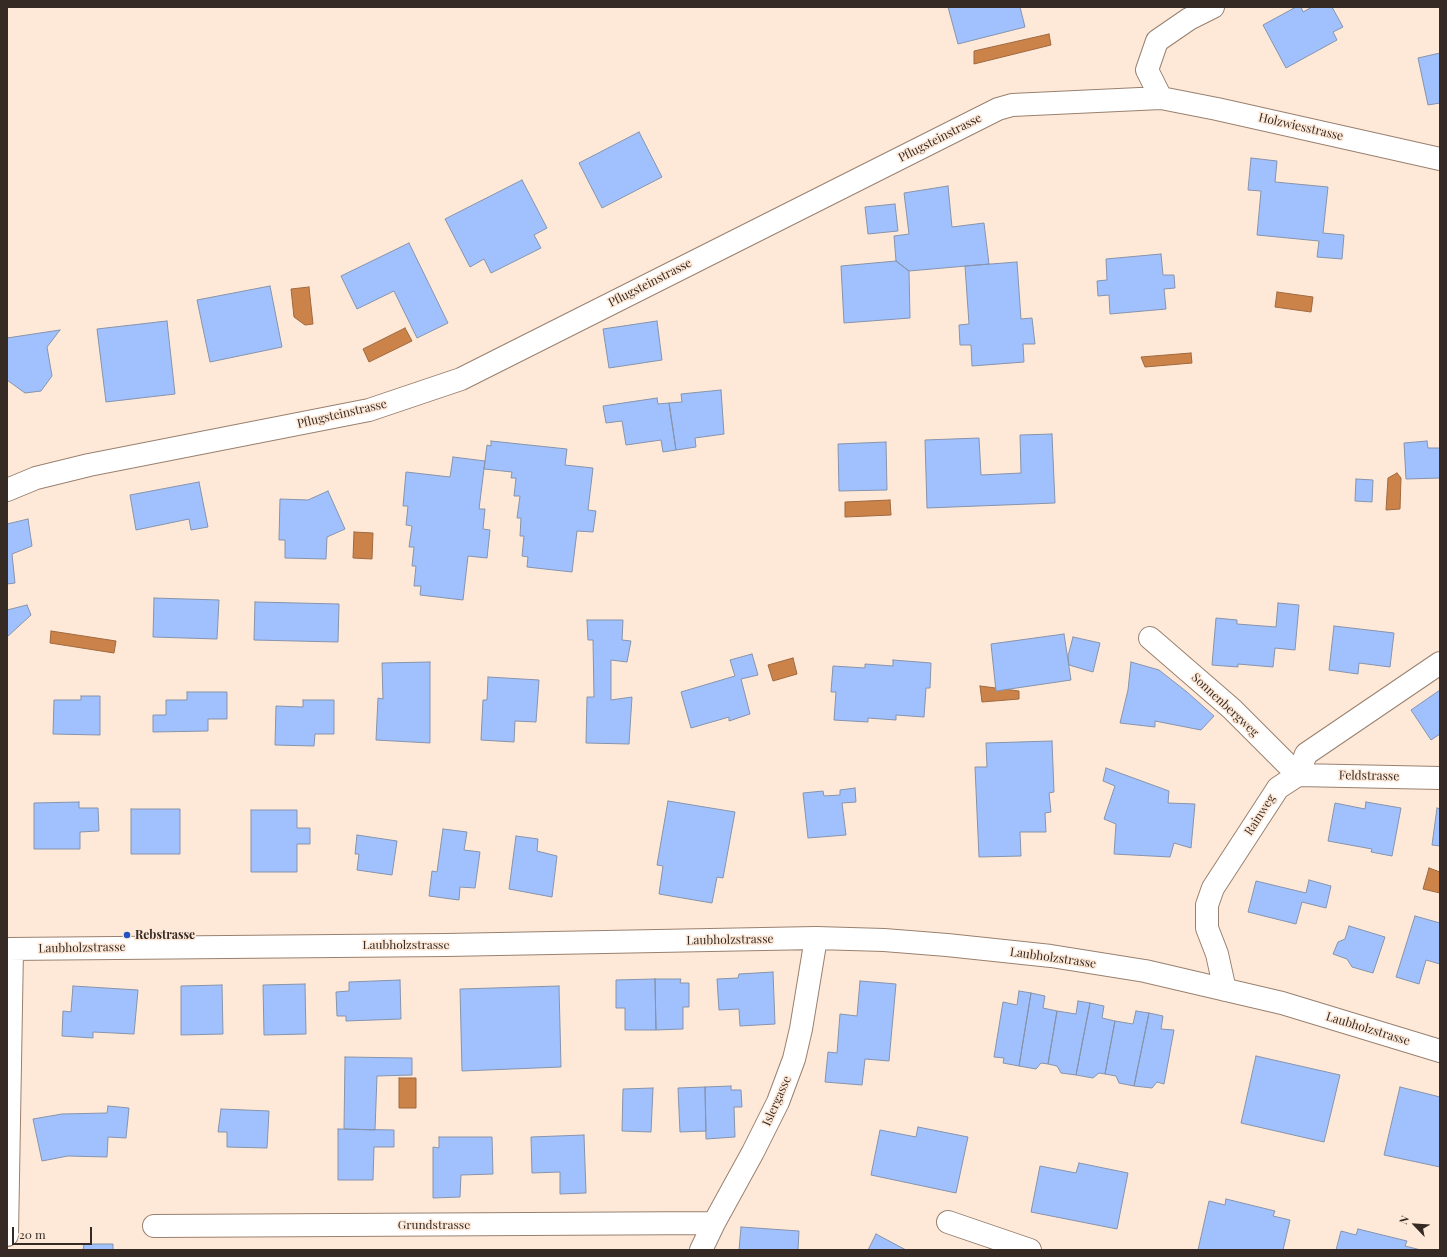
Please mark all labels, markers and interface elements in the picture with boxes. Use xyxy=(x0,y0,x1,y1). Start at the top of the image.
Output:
street label: Holzwiesstrasse xyxy=(1257,110,1345,144)
street label: Pflugsteinstrasse xyxy=(896,111,984,165)
street label: Pflugsteinstrasse xyxy=(606,256,694,310)
street label: Pflugsteinstrasse xyxy=(296,397,388,431)
street label: Sonnenbergweg xyxy=(1188,670,1262,740)
street label: Feldstrasse xyxy=(1339,768,1399,784)
street label: Rainweg xyxy=(1241,792,1279,838)
place label: Rebstrasse xyxy=(135,928,195,942)
marker: Rebstrasse xyxy=(122,930,132,940)
street label: Laubholzstrasse xyxy=(686,932,774,948)
street label: Laubholzstrasse xyxy=(362,938,450,952)
street label: Laubholzstrasse xyxy=(38,940,126,956)
street label: Laubholzstrasse xyxy=(1009,945,1097,971)
street label: Laubholzstrasse xyxy=(1324,1009,1412,1049)
street label: Islergasse xyxy=(760,1074,794,1128)
north arrow xyxy=(1395,1205,1435,1245)
text: N xyxy=(1395,1213,1412,1226)
street label: Grundstrasse xyxy=(398,1218,470,1232)
scale bar xyxy=(14,1219,94,1245)
text: 20 m xyxy=(19,1226,46,1242)

